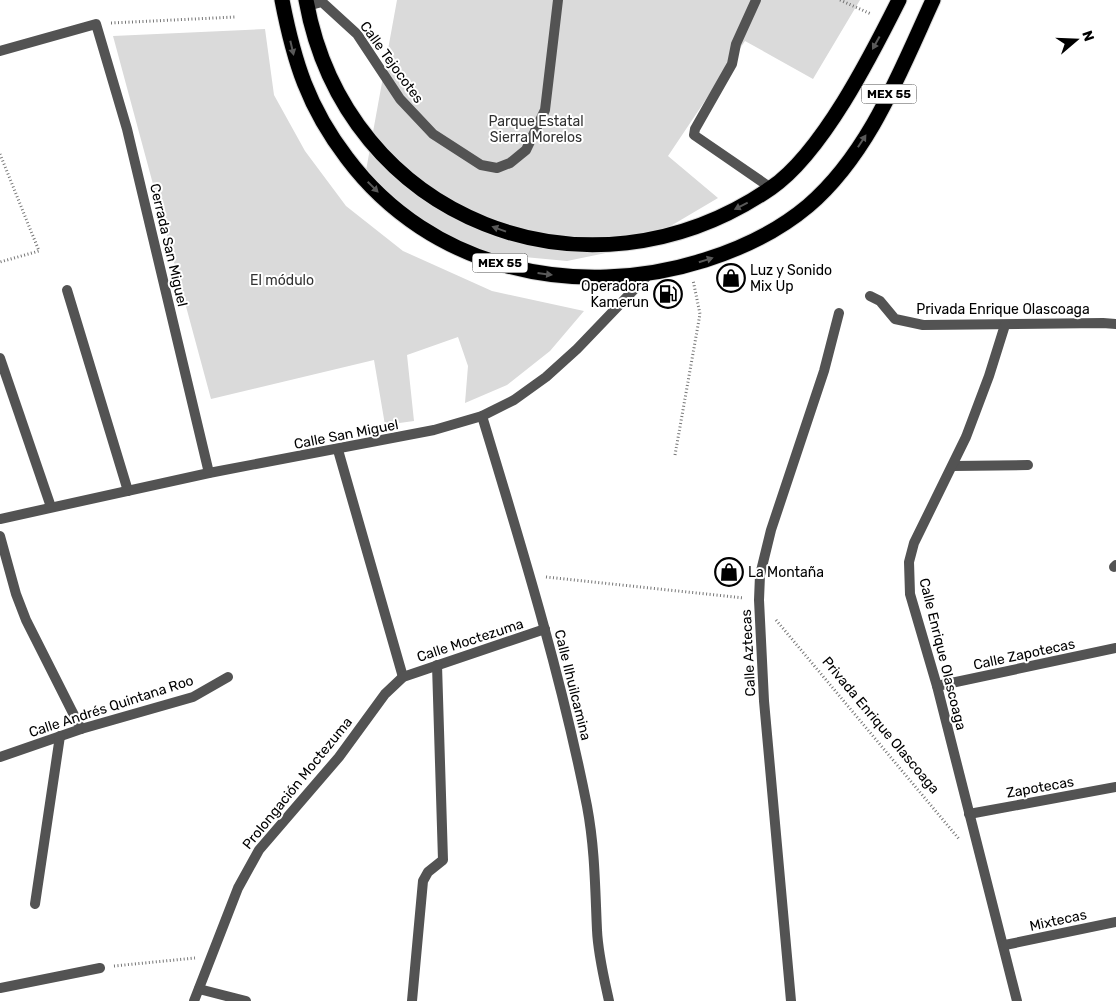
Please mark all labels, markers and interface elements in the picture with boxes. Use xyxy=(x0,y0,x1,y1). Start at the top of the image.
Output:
north arrow xyxy=(1051,15,1101,65)
street label: Calle Tejocotes xyxy=(356,18,427,107)
text: N xyxy=(1078,28,1097,43)
one-way arrow xyxy=(872,36,880,50)
one-way arrow xyxy=(288,40,296,55)
road number: MEX 55 xyxy=(862,85,916,104)
park label: Parque Estatal Sierra Morelos xyxy=(488,113,584,146)
one-way arrow xyxy=(857,135,867,148)
one-way arrow xyxy=(366,180,378,192)
street label: Cerrada San Miguel xyxy=(146,182,191,308)
one-way arrow xyxy=(734,202,748,210)
one-way arrow xyxy=(492,225,507,232)
road number: MEX 55 xyxy=(472,254,528,272)
one-way arrow xyxy=(698,255,713,263)
place label: Luz y Sonido Mix Up xyxy=(750,262,832,295)
shop icon: Luz y Sonido Mix Up xyxy=(716,263,746,293)
one-way arrow xyxy=(538,270,554,278)
park label: El módulo xyxy=(250,272,314,289)
place label: Operadora Kamerun xyxy=(581,278,649,311)
fuel station icon: Operadora Kamerun xyxy=(653,279,683,309)
street label: Privada Enrique Olascoaga xyxy=(916,301,1090,318)
street label: Calle San Miguel xyxy=(292,416,400,453)
shop icon: La Montaña xyxy=(714,557,744,587)
place label: La Montaña xyxy=(748,564,824,581)
street label: Calle Enrique Olascoaga xyxy=(915,576,970,732)
street label: Calle Aztecas xyxy=(738,609,759,697)
street label: Calle Moctezuma xyxy=(415,615,526,666)
street label: Calle Ilhuilcamina xyxy=(551,628,595,742)
street label: Calle Zapotecas xyxy=(972,635,1076,674)
street label: Privada Enrique Olascoaga xyxy=(818,653,943,797)
street label: Calle Andrés Quintana Roo xyxy=(27,672,196,741)
street label: Prolongación Moctezuma xyxy=(239,714,356,853)
street label: Zapotecas xyxy=(1005,773,1075,802)
street label: Mixtecas xyxy=(1028,906,1088,935)

